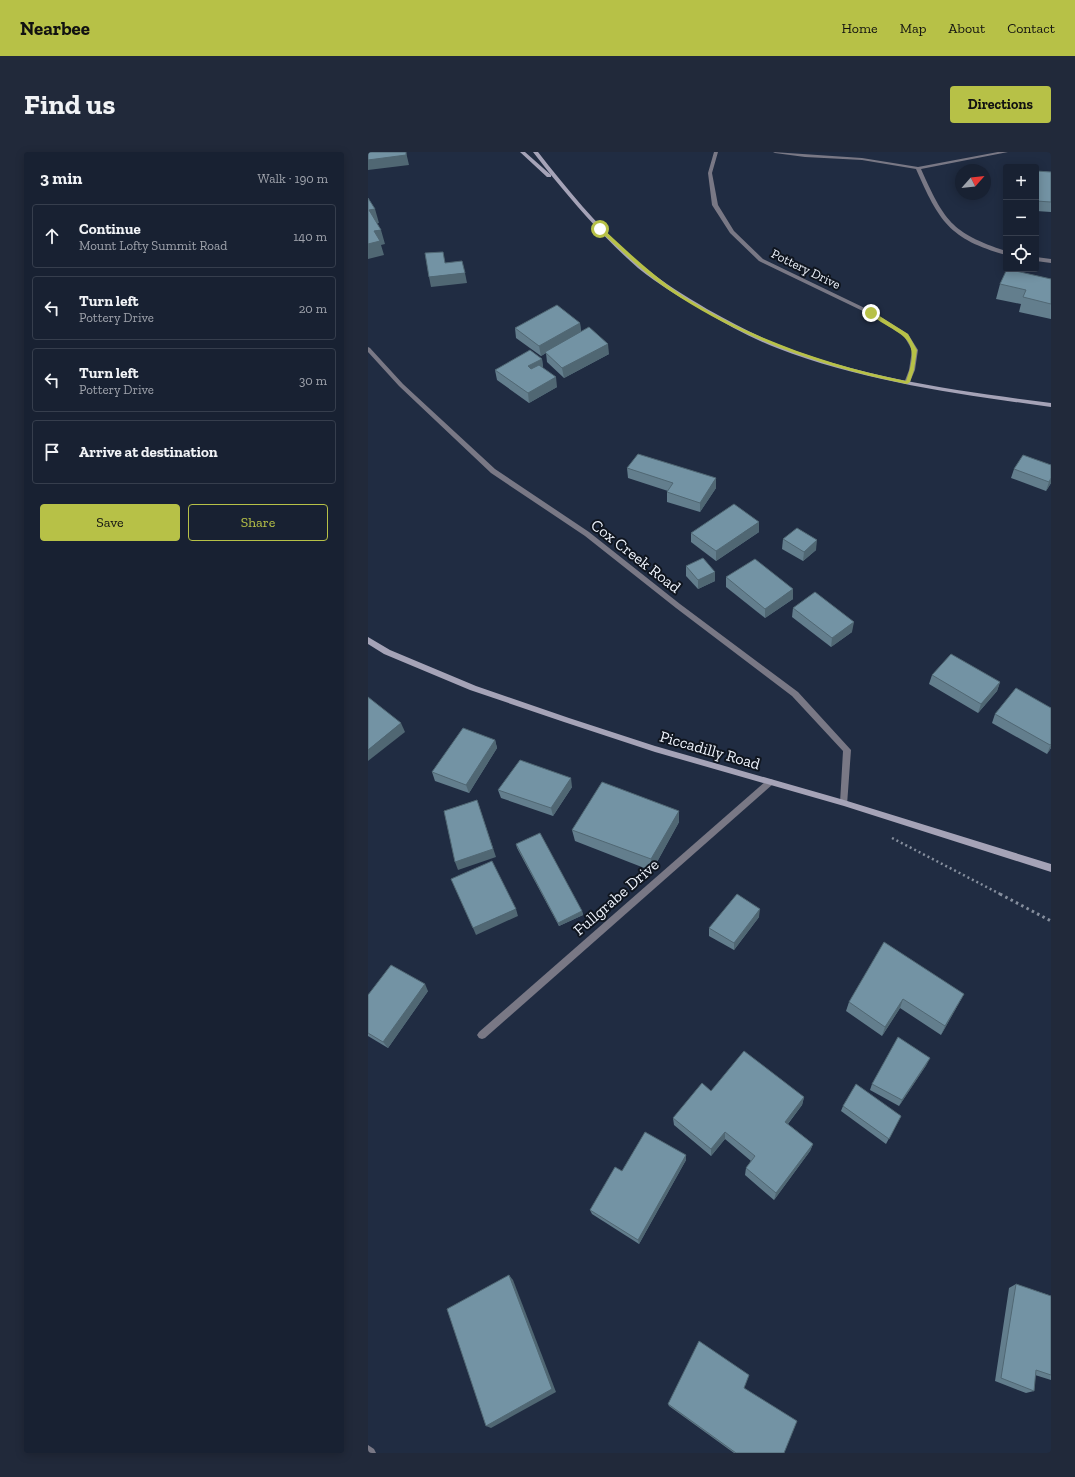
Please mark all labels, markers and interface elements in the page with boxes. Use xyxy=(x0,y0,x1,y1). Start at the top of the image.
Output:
text: Nearbee xyxy=(20,17,90,40)
text: Home xyxy=(842,20,878,37)
text: Map xyxy=(900,20,926,37)
text: About xyxy=(948,20,985,37)
text: Contact xyxy=(1007,20,1055,37)
button: Directions xyxy=(950,86,1051,123)
text: Find us xyxy=(24,88,115,121)
north arrow xyxy=(955,164,991,200)
map controls xyxy=(1003,164,1039,272)
button: + xyxy=(1003,164,1039,200)
text: 3 min xyxy=(40,168,82,188)
text: Walk · 190 m xyxy=(258,171,328,186)
button: − xyxy=(1003,200,1039,236)
text: Continue xyxy=(79,220,141,238)
route start xyxy=(591,220,609,238)
icon: ahead xyxy=(41,225,63,247)
text: 140 m xyxy=(293,229,327,244)
button: locate xyxy=(1003,236,1039,272)
text: Mount Lofty Summit Road xyxy=(79,238,227,253)
street label: Pottery Drive xyxy=(769,246,843,292)
text: Turn left xyxy=(79,292,139,310)
icon: left xyxy=(41,297,63,319)
text: 20 m xyxy=(299,301,327,316)
route end xyxy=(862,304,880,322)
text: Pottery Drive xyxy=(79,310,154,325)
text: Turn left xyxy=(79,364,139,382)
icon: left xyxy=(41,369,63,391)
text: 30 m xyxy=(299,373,327,388)
text: Pottery Drive xyxy=(79,382,154,397)
icon: arrive xyxy=(41,441,63,463)
text: Arrive at destination xyxy=(79,443,218,461)
button: Save xyxy=(40,504,180,541)
button: Share xyxy=(188,504,328,541)
street label: Cox Creek Road xyxy=(587,515,685,597)
street label: Piccadilly Road xyxy=(658,727,763,773)
street label: Fullgrabe Drive xyxy=(569,855,663,939)

